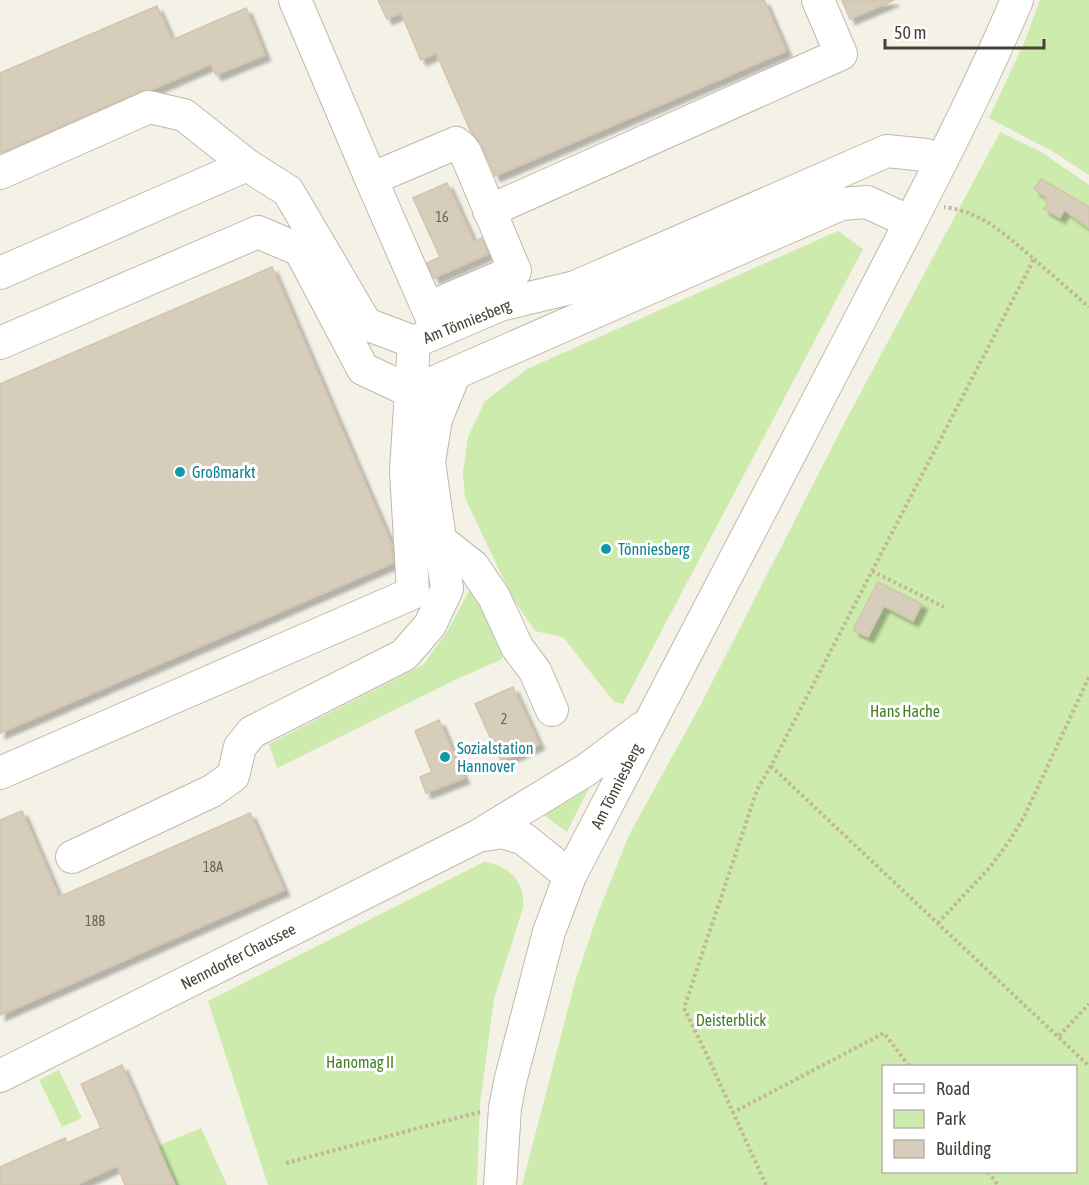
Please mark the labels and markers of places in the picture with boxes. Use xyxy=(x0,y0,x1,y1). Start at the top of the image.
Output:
place label: Großmarkt xyxy=(192,463,256,481)
marker: Großmarkt xyxy=(173,465,187,479)
place label: Tönniesberg xyxy=(618,540,690,559)
marker: Tönniesberg xyxy=(599,542,613,556)
place label: Sozialstation Hannover xyxy=(457,739,533,775)
marker: Sozialstation Hannover xyxy=(438,750,452,764)

